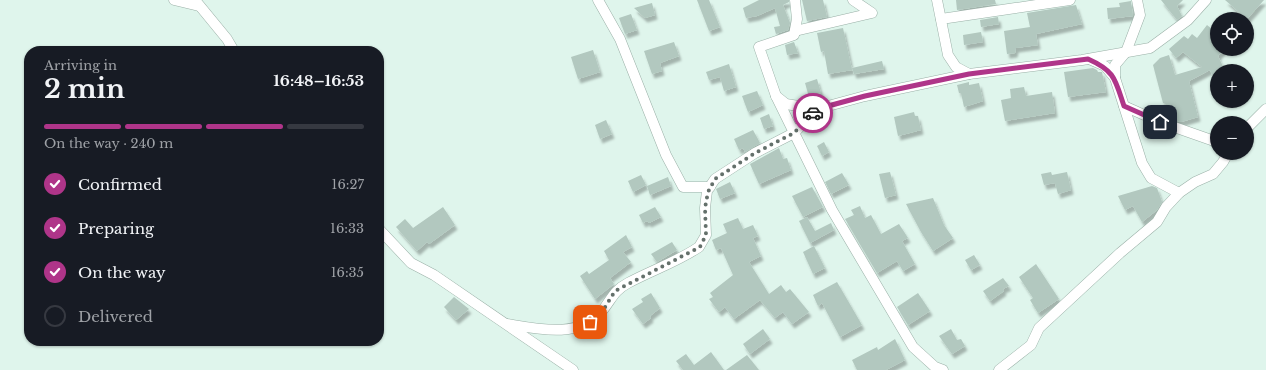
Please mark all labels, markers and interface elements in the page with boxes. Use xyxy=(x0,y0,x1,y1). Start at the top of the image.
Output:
map controls xyxy=(1210,12,1254,160)
button: locate xyxy=(1210,12,1254,56)
text: Arriving in xyxy=(44,57,117,74)
button: + xyxy=(1210,64,1254,108)
text: 16:48–16:53 xyxy=(273,71,364,90)
text: 2 min xyxy=(44,73,125,105)
courier xyxy=(793,93,833,133)
icon: car xyxy=(802,102,824,124)
pin xyxy=(1143,105,1177,139)
icon: home xyxy=(1149,111,1171,133)
button: − xyxy=(1210,116,1254,160)
text: On the way · 240 m xyxy=(44,135,173,152)
icon: check xyxy=(44,173,66,195)
text: Confirmed xyxy=(78,175,162,194)
text: 16:27 xyxy=(332,176,364,193)
icon: check xyxy=(44,217,66,239)
text: Preparing xyxy=(78,219,154,238)
text: 16:33 xyxy=(330,220,364,237)
icon: check xyxy=(44,261,66,283)
text: On the way xyxy=(78,263,166,282)
text: 16:35 xyxy=(331,264,364,281)
pin xyxy=(573,305,607,339)
text: Delivered xyxy=(78,307,153,326)
icon: bag xyxy=(579,311,601,333)

